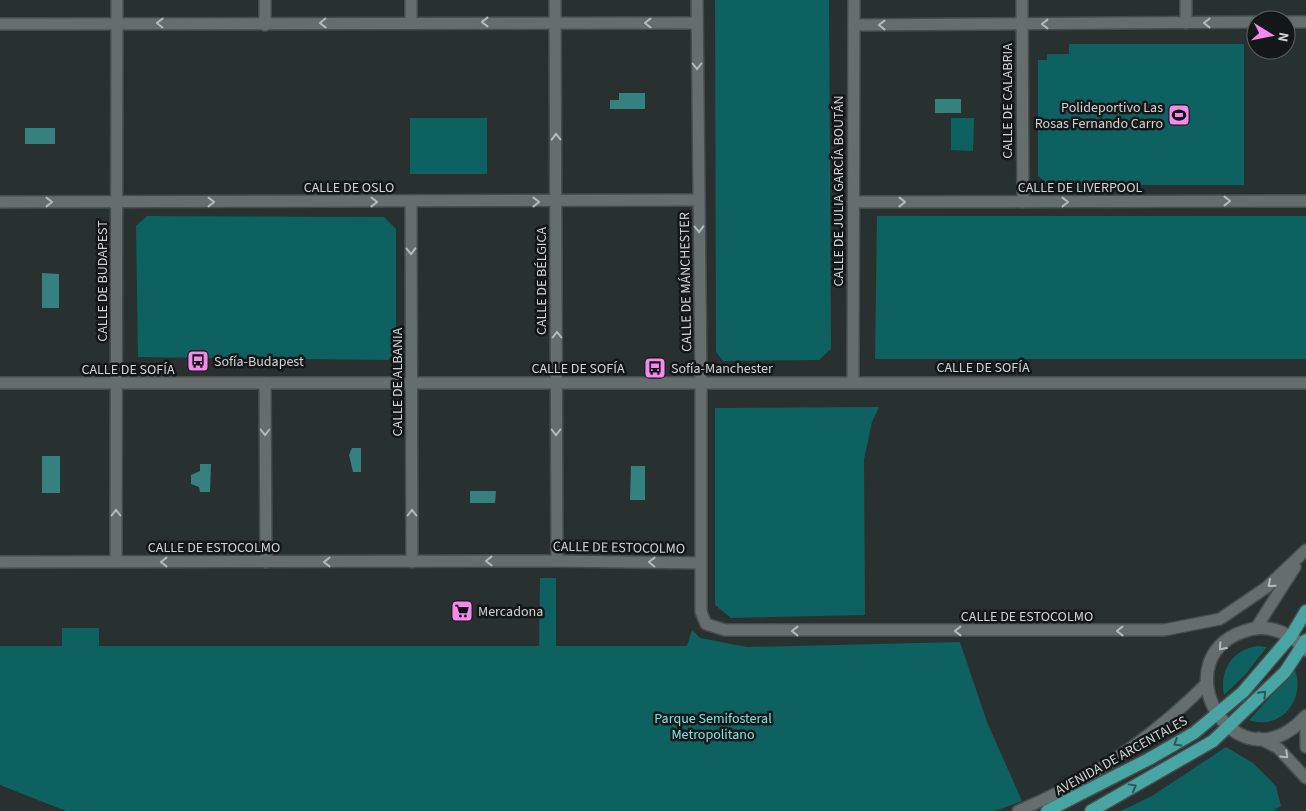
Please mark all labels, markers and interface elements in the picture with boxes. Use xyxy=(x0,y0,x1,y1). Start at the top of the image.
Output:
north arrow xyxy=(1246,10,1296,60)
one-way arrow xyxy=(481,17,489,27)
one-way arrow xyxy=(156,18,164,28)
one-way arrow xyxy=(319,18,327,29)
one-way arrow xyxy=(644,18,652,28)
one-way arrow xyxy=(1203,18,1211,28)
one-way arrow xyxy=(1041,19,1048,29)
one-way arrow xyxy=(878,20,886,30)
text: N xyxy=(1272,31,1293,43)
street label: CALLE DE CALABRIA xyxy=(998,43,1018,159)
one-way arrow xyxy=(692,62,702,70)
street label: CALLE DE JULIA GARCÍA BOUTÁN xyxy=(829,95,849,287)
place label: Polideportivo Las Rosas Fernando Carro xyxy=(1035,98,1163,134)
sports icon: Polideportivo Las Rosas Fernando Carro xyxy=(1167,103,1191,127)
one-way arrow xyxy=(551,133,561,140)
street label: CALLE DE OSLO xyxy=(304,178,394,198)
street label: CALLE DE LIVERPOOL xyxy=(1018,178,1142,198)
one-way arrow xyxy=(1224,196,1231,206)
one-way arrow xyxy=(45,197,53,207)
one-way arrow xyxy=(208,197,215,207)
one-way arrow xyxy=(370,197,378,207)
one-way arrow xyxy=(532,197,540,207)
one-way arrow xyxy=(898,197,906,207)
one-way arrow xyxy=(1061,197,1069,207)
street label: CALLE DE MÁNCHESTER xyxy=(675,212,697,352)
street label: CALLE DE BUDAPEST xyxy=(93,220,113,342)
one-way arrow xyxy=(693,225,704,233)
street label: CALLE DE BÉLGICA xyxy=(532,227,552,335)
one-way arrow xyxy=(406,248,416,255)
street label: CALLE DE ALBANIA xyxy=(388,327,408,436)
one-way arrow xyxy=(552,330,562,338)
bus stop icon: Sofía-Budapest xyxy=(186,349,210,373)
place label: Sofía-Budapest xyxy=(214,352,304,372)
bus stop icon: Sofía-Manchester xyxy=(643,356,667,380)
street label: CALLE DE SOFÍA xyxy=(936,358,1030,378)
street label: CALLE DE SOFÍA xyxy=(531,359,625,379)
place label: Sofía-Manchester xyxy=(671,359,773,379)
street label: CALLE DE SOFÍA xyxy=(81,360,175,380)
one-way arrow xyxy=(260,428,270,436)
one-way arrow xyxy=(551,428,562,436)
one-way arrow xyxy=(111,508,121,516)
one-way arrow xyxy=(407,509,417,517)
street label: CALLE DE ESTOCOLMO xyxy=(553,537,685,559)
street label: CALLE DE ESTOCOLMO xyxy=(148,538,280,558)
one-way arrow xyxy=(485,556,492,566)
one-way arrow xyxy=(160,557,168,567)
one-way arrow xyxy=(322,557,330,567)
one-way arrow xyxy=(647,557,655,567)
one-way arrow xyxy=(1267,578,1276,587)
supermarket icon: Mercadona xyxy=(450,599,474,623)
place label: Mercadona xyxy=(478,602,543,622)
street label: CALLE DE ESTOCOLMO xyxy=(961,607,1093,627)
one-way arrow xyxy=(1116,625,1124,636)
one-way arrow xyxy=(791,626,799,636)
one-way arrow xyxy=(954,626,962,636)
one-way arrow xyxy=(1218,641,1227,650)
one-way arrow xyxy=(1257,691,1266,700)
park label: Parque Semifosteral Metropolitano xyxy=(654,709,772,745)
street label: AVENIDA DE ARCENTALES xyxy=(1052,711,1191,801)
one-way arrow xyxy=(1173,736,1182,746)
one-way arrow xyxy=(1279,749,1288,758)
one-way arrow xyxy=(1128,783,1137,793)

